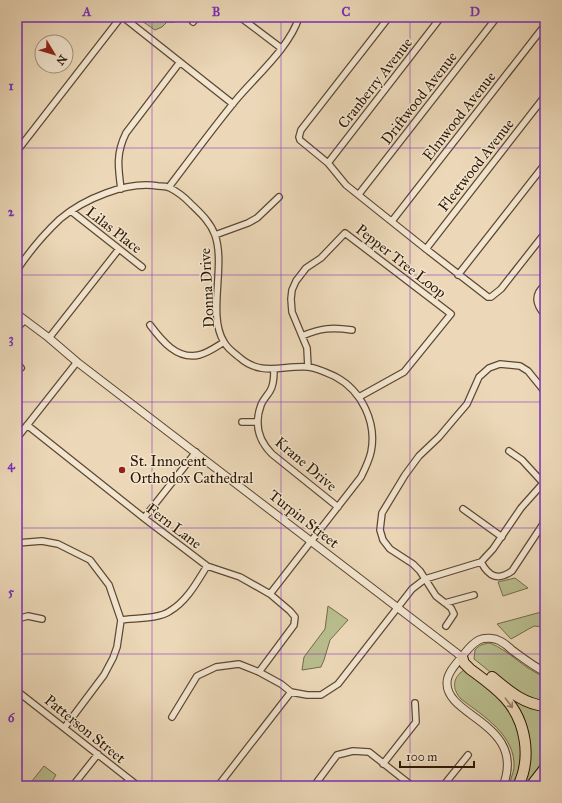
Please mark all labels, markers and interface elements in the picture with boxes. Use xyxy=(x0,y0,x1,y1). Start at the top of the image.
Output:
text: A xyxy=(82,4,92,20)
text: B xyxy=(212,4,221,20)
text: C xyxy=(342,4,351,20)
text: D xyxy=(470,4,480,20)
north arrow xyxy=(34,34,74,74)
street label: Cranberry Avenue xyxy=(334,34,416,132)
street label: Driftwood Avenue xyxy=(377,48,461,148)
text: N xyxy=(53,52,69,68)
street label: Elmwood Avenue xyxy=(419,68,499,164)
text: 1 xyxy=(8,78,14,94)
street label: Fleetwood Avenue xyxy=(434,115,518,215)
street label: Lilas Place xyxy=(83,203,145,257)
text: 2 xyxy=(8,204,15,220)
street label: Pepper Tree Loop xyxy=(352,220,450,302)
street label: Donna Drive xyxy=(196,248,218,328)
text: 3 xyxy=(8,331,14,347)
street label: Krane Drive xyxy=(272,433,340,495)
place label: St. Innocent Orthodox Cathedral xyxy=(130,452,254,487)
text: 4 xyxy=(7,457,15,473)
marker: St. Innocent Orthodox Cathedral xyxy=(117,465,127,475)
street label: Turpin Street xyxy=(265,486,343,552)
street label: Fern Lane xyxy=(143,499,205,553)
text: 5 xyxy=(8,584,15,600)
street label: Patterson Street xyxy=(41,691,130,768)
one-way arrow xyxy=(505,698,513,709)
text: 6 xyxy=(8,710,16,726)
scale bar xyxy=(400,743,474,769)
text: 100 m xyxy=(406,750,437,764)

